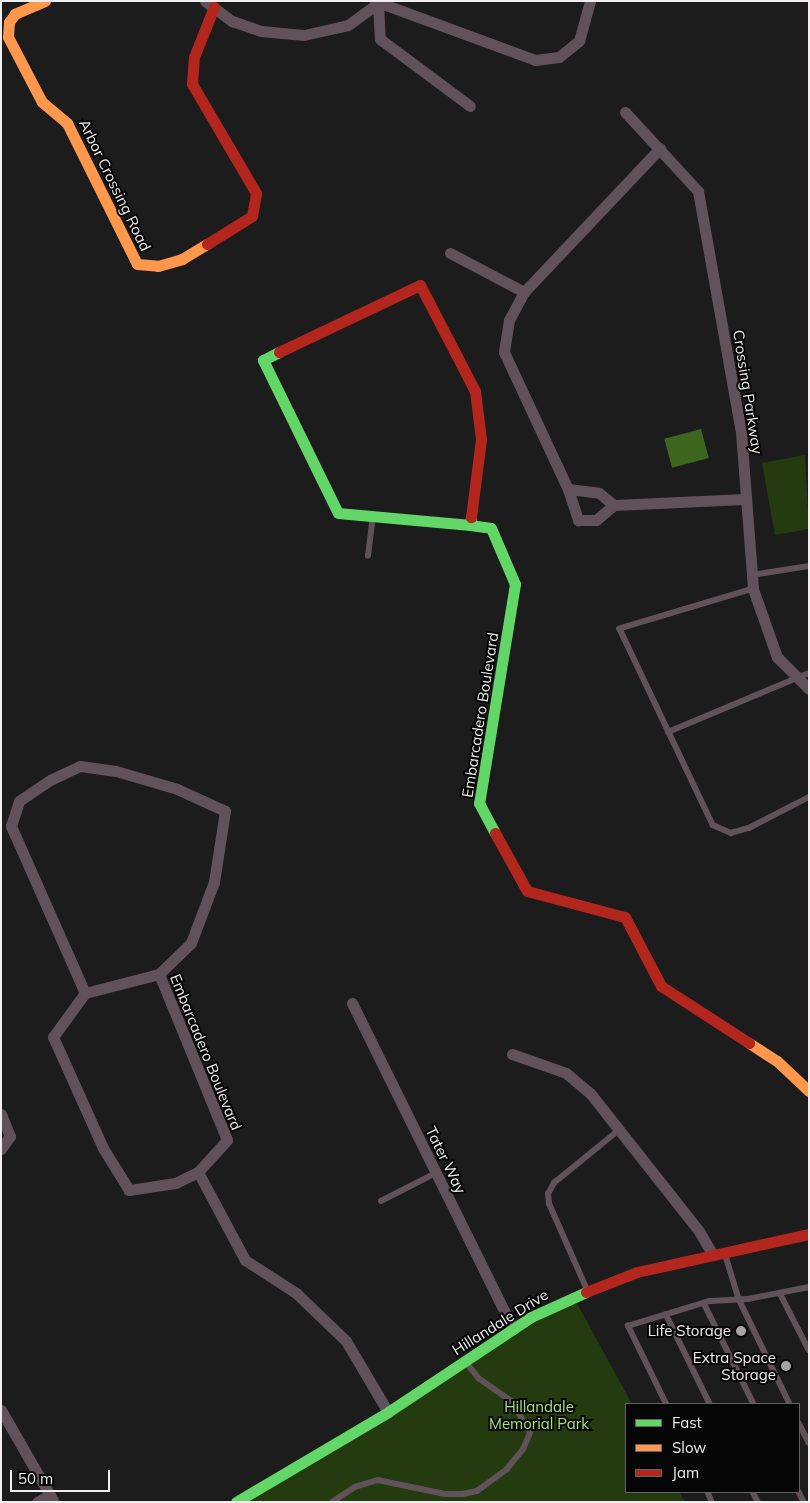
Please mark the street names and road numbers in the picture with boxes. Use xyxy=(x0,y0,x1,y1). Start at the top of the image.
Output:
street label: Arbor Crossing Road xyxy=(75,116,155,254)
street label: Crossing Parkway xyxy=(729,329,767,455)
street label: Embarcadero Boulevard xyxy=(458,631,502,799)
street label: Embarcadero Boulevard xyxy=(166,971,246,1133)
street label: Tater Way xyxy=(422,1124,470,1196)
street label: Hillandale Drive xyxy=(449,1285,551,1359)

